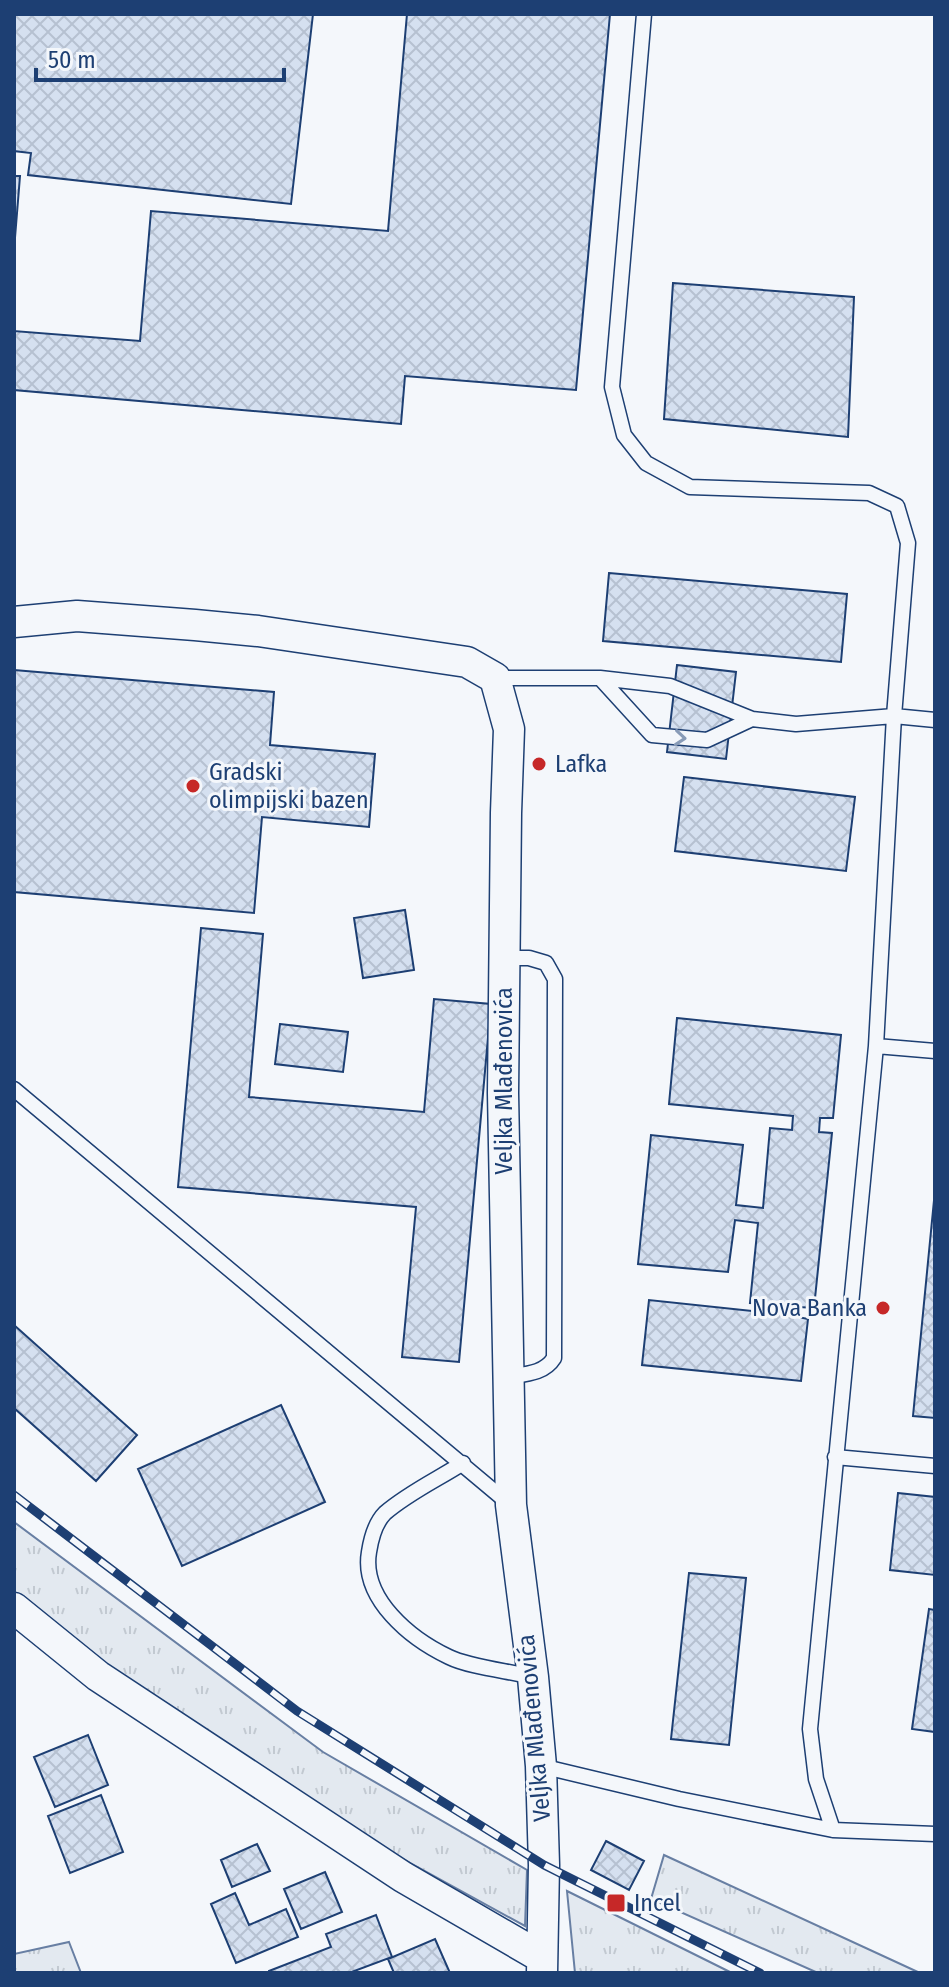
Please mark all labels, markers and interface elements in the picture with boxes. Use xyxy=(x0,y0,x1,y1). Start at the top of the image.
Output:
scale bar xyxy=(36,32,284,82)
text: 50 m xyxy=(48,46,96,74)
one-way arrow xyxy=(674,729,687,746)
place label: Lafka xyxy=(555,750,607,778)
marker: Lafka xyxy=(530,755,548,773)
place label: Gradski olimpijski bazen xyxy=(209,758,369,814)
marker: Gradski olimpijski bazen xyxy=(184,777,202,795)
street label: Veljka Mlađenovića xyxy=(490,987,518,1175)
place label: Nova Banka xyxy=(752,1294,867,1322)
marker: Nova Banka xyxy=(874,1299,892,1317)
street label: Veljka Mlađenovića xyxy=(512,1633,556,1823)
place label: Incel xyxy=(634,1889,681,1917)
marker: Incel xyxy=(605,1892,627,1914)

